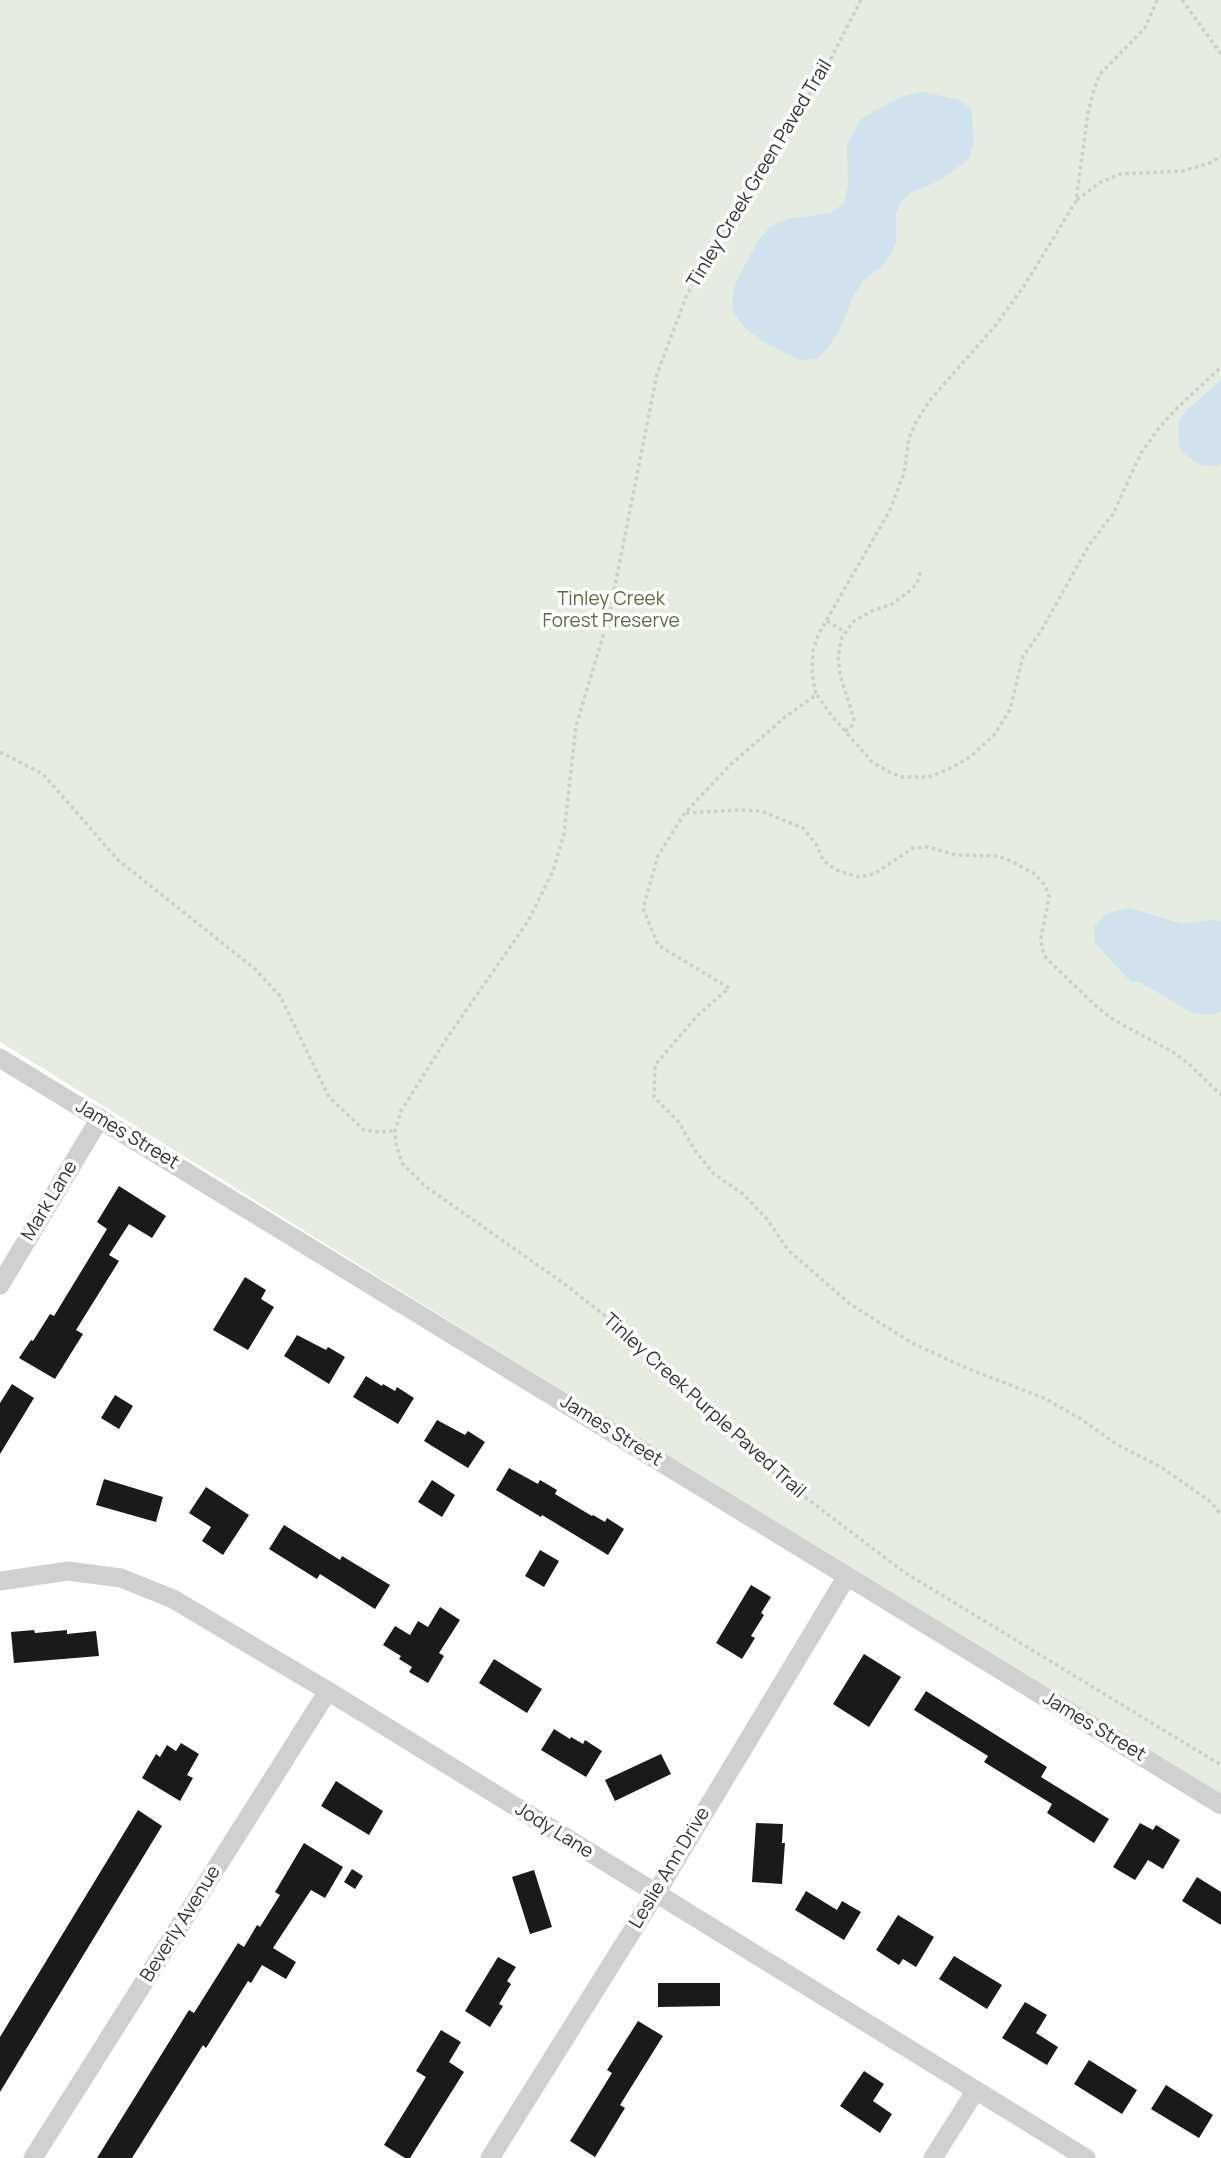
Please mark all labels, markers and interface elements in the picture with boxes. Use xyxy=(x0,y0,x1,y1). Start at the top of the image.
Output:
street label: Tinley Creek Green Paved Trail xyxy=(683,56,837,292)
park label: Tinley Creek Forest Preserve xyxy=(542,589,680,633)
street label: James Street xyxy=(71,1095,183,1175)
street label: Mark Lane xyxy=(17,1157,83,1245)
street label: Tinley Creek Purple Paved Trail xyxy=(598,1309,810,1503)
street label: James Street xyxy=(556,1391,666,1471)
street label: James Street xyxy=(1038,1687,1150,1767)
street label: Jody Lane xyxy=(511,1798,597,1864)
street label: Leslie Ann Drive xyxy=(625,1803,715,1933)
street label: Beverly Avenue xyxy=(136,1862,226,1986)

